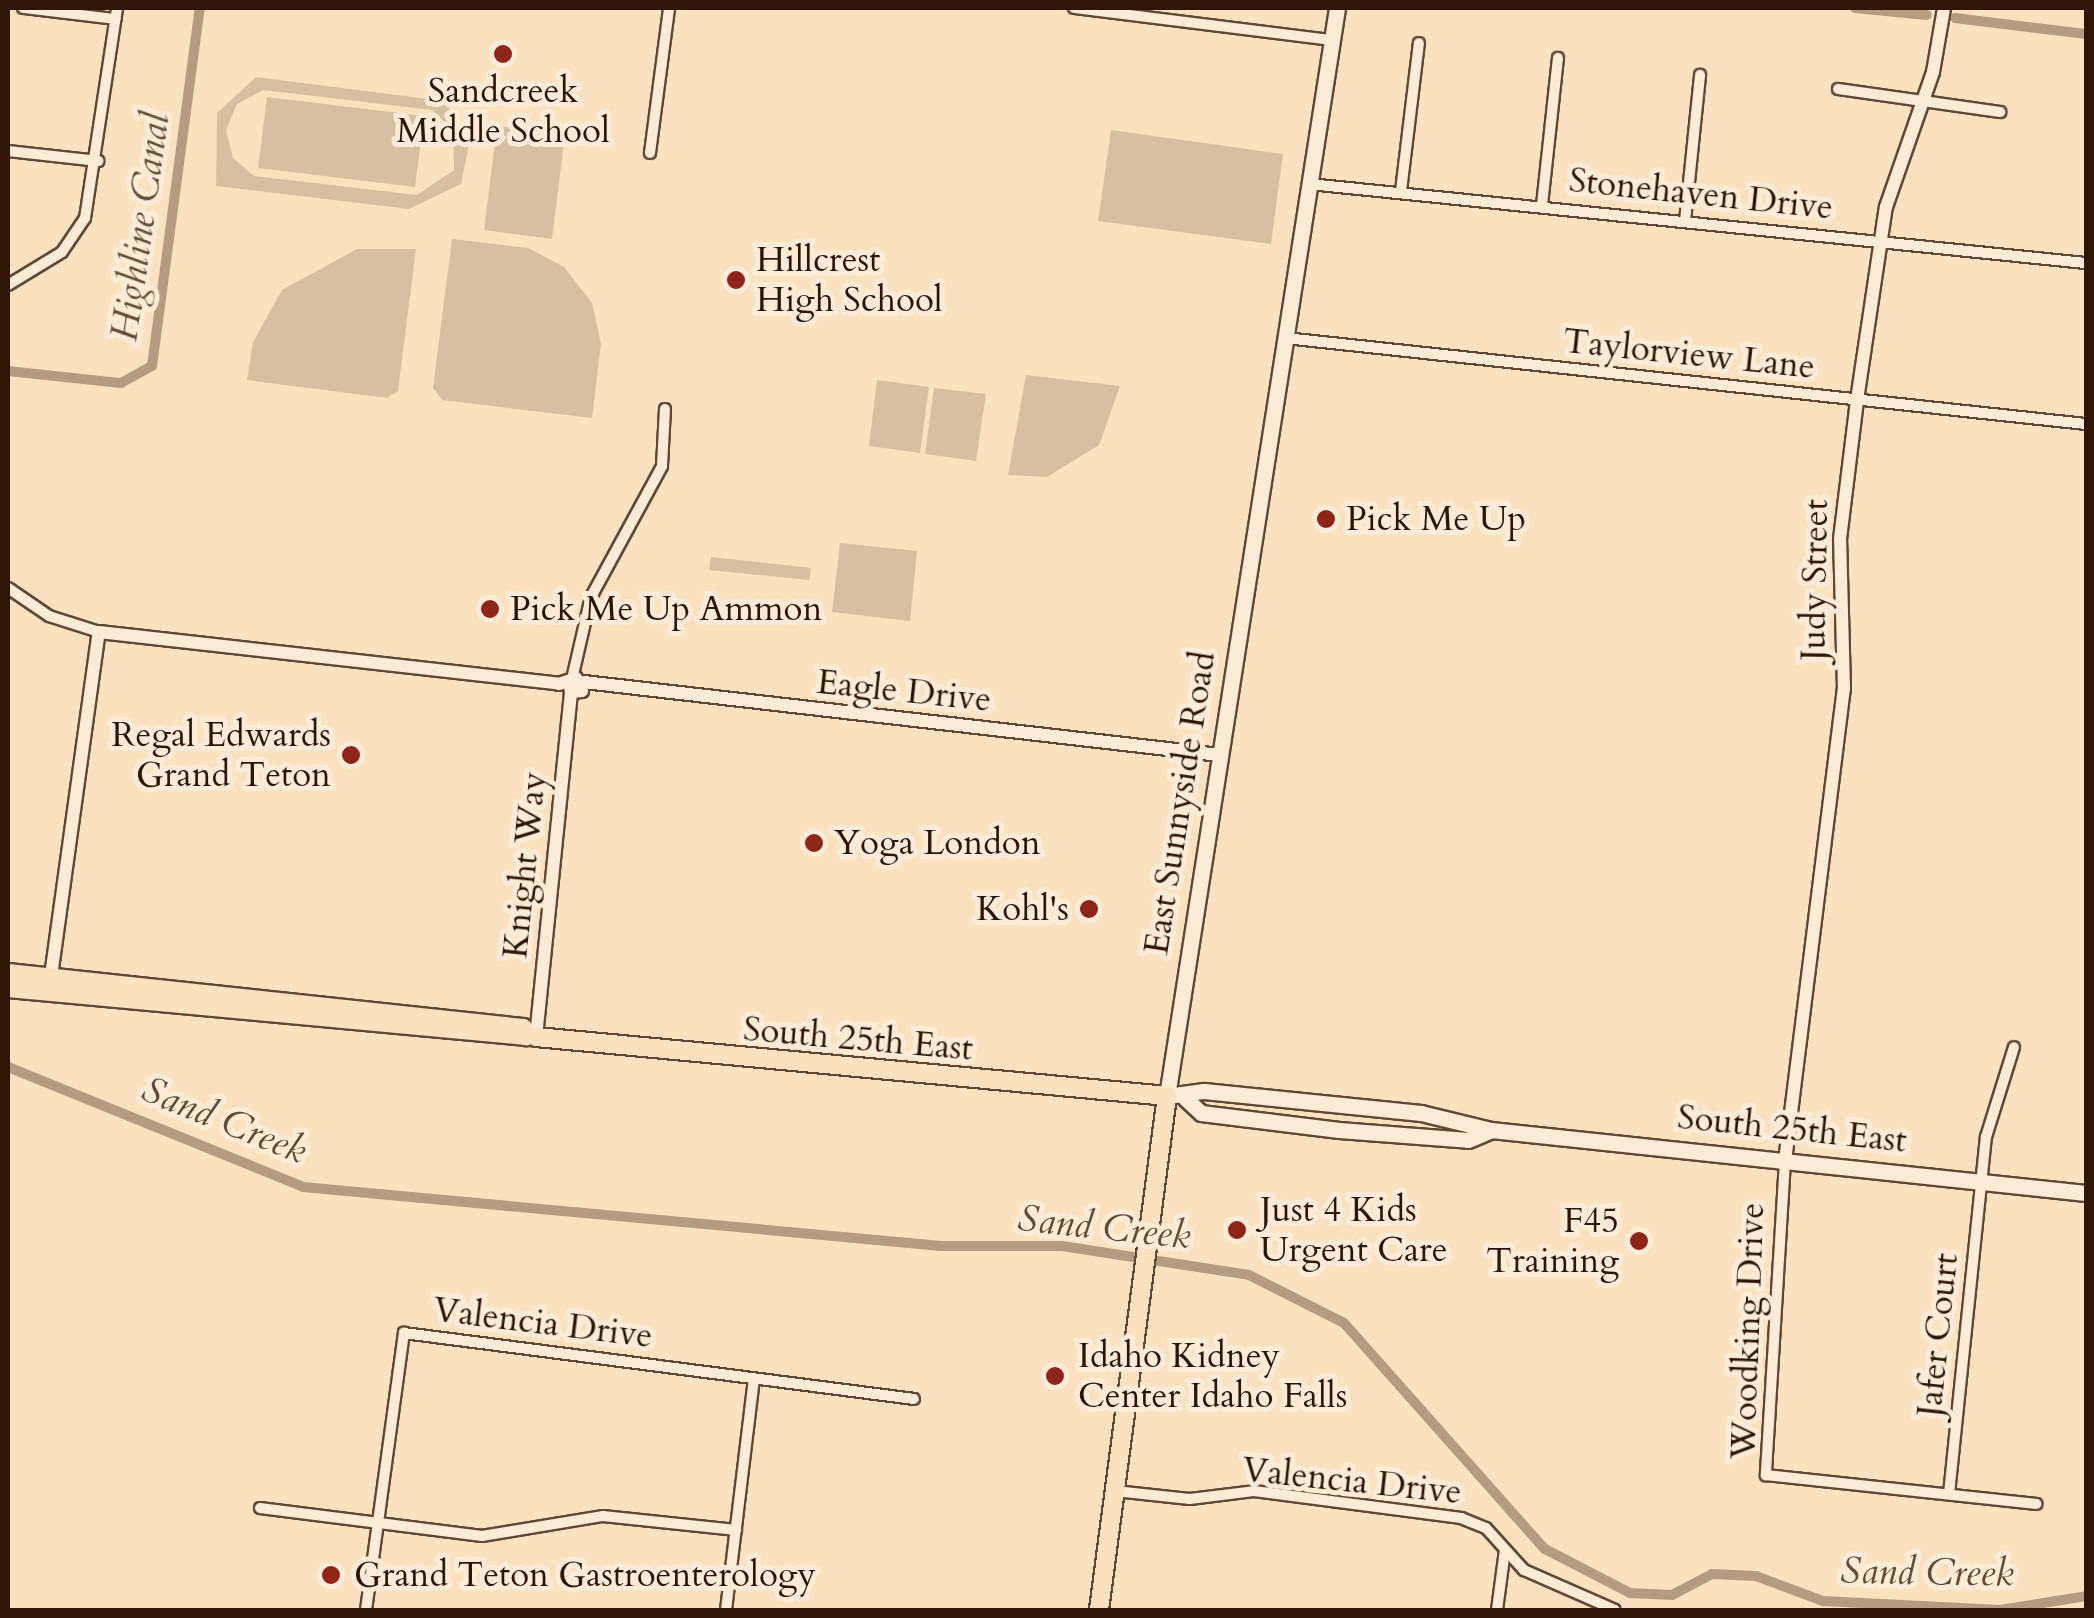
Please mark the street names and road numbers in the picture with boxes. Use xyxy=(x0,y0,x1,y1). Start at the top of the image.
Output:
street label: Stonehaven Drive xyxy=(1567,159,1835,229)
street label: Taylorview Lane xyxy=(1561,320,1817,388)
street label: Judy Street xyxy=(1793,499,1837,661)
street label: East Sunnyside Road xyxy=(1135,648,1225,958)
street label: Eagle Drive xyxy=(815,661,993,721)
street label: Knight Way xyxy=(494,770,556,960)
street label: South 25th East xyxy=(741,1008,975,1070)
street label: South 25th East xyxy=(1675,1096,1909,1162)
street label: Woodking Drive xyxy=(1723,1202,1773,1460)
street label: Jafer Court xyxy=(1909,1251,1967,1419)
street label: Valencia Drive xyxy=(431,1289,655,1357)
street label: Valencia Drive xyxy=(1240,1449,1464,1513)

